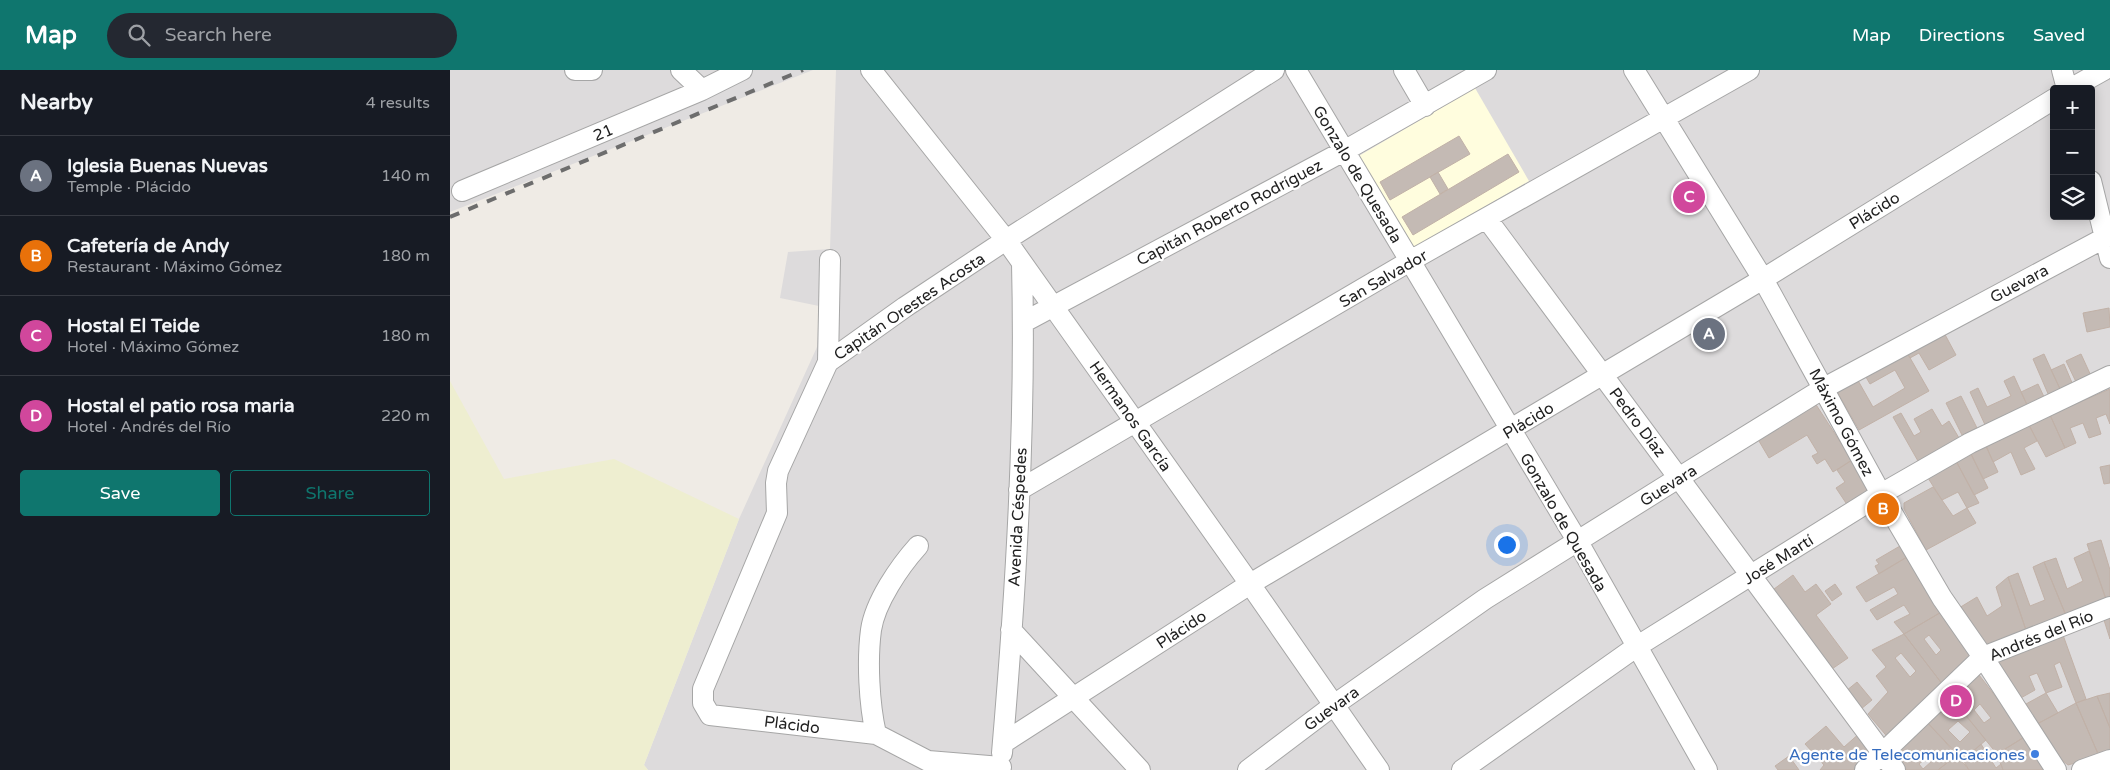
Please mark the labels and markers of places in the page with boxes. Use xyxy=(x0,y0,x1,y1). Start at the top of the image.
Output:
pin: C xyxy=(1673,178,1705,216)
pin: A xyxy=(1693,315,1725,353)
pin: B xyxy=(1867,490,1899,528)
pin: D xyxy=(1940,682,1972,720)
place label: Agente de Telecomunicaciones xyxy=(1789,745,2025,765)
marker: Agente de Telecomunicaciones xyxy=(2029,748,2041,760)

